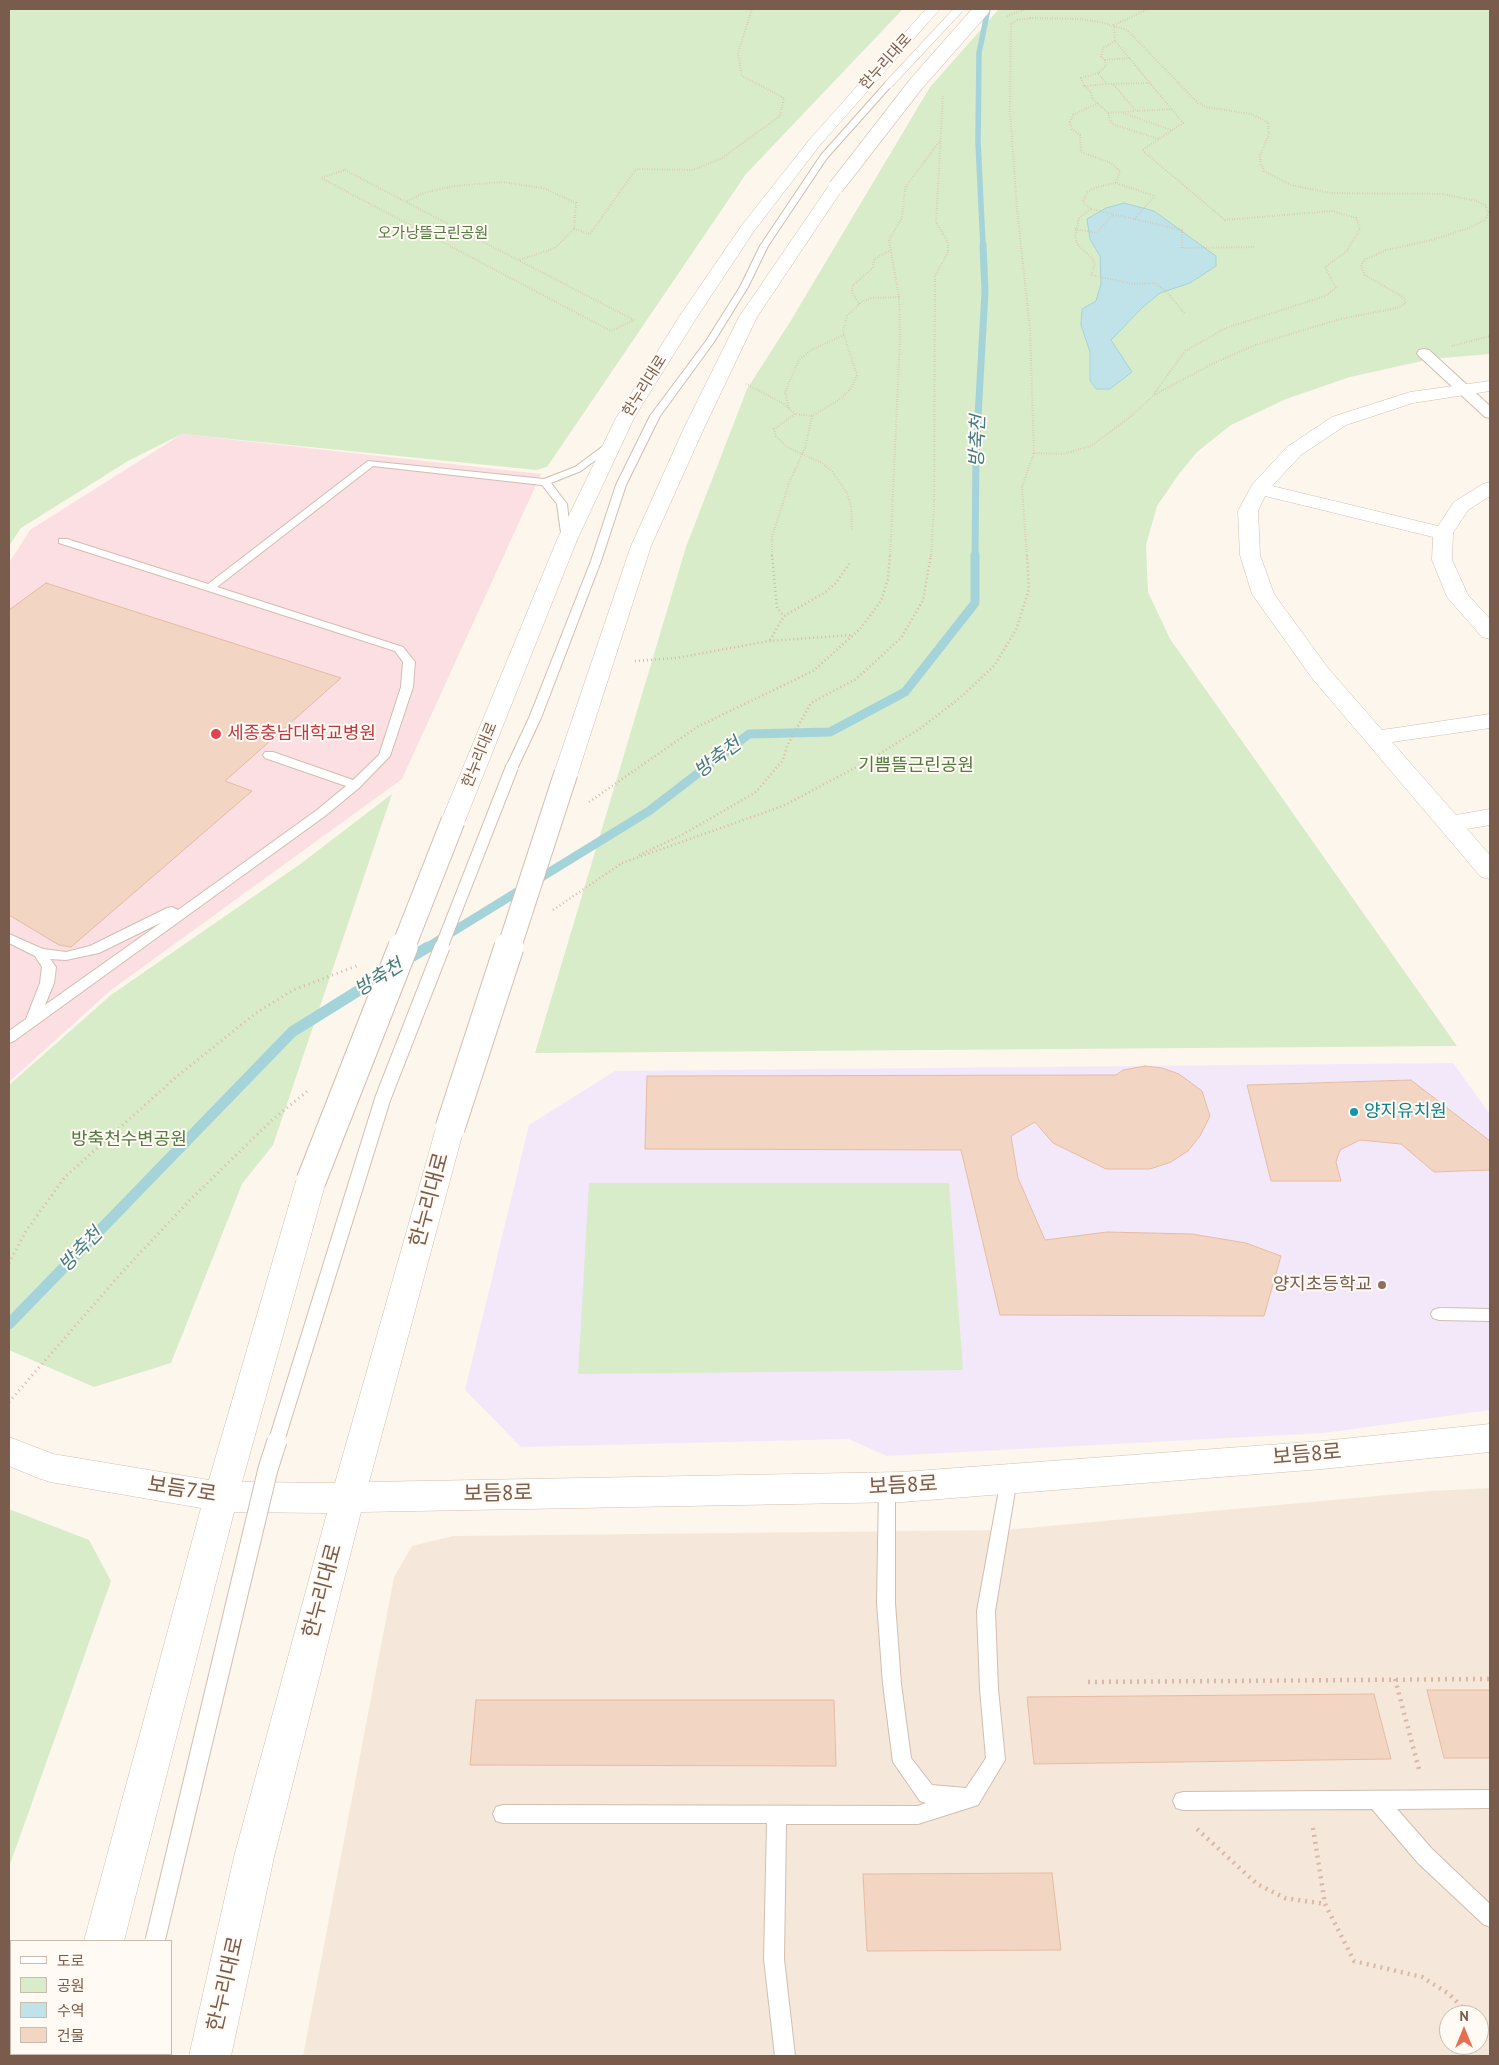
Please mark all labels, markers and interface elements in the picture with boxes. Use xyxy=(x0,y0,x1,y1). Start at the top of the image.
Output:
street label: 한누리대로 xyxy=(856,30,916,94)
park label: 오가낭뜰근린공원 xyxy=(378,225,488,243)
street label: 한누리대로 xyxy=(619,352,671,420)
water label: 방축천 xyxy=(966,414,990,468)
street label: 한누리대로 xyxy=(459,720,501,790)
place label: 세종충남대학교병원 xyxy=(227,723,376,745)
marker: 세종충남대학교병원 xyxy=(209,727,223,741)
water label: 방축천 xyxy=(690,733,746,783)
park label: 기쁨뜰근린공원 xyxy=(858,755,974,777)
water label: 방축천 xyxy=(351,954,407,1002)
place label: 양지유치원 xyxy=(1364,1101,1447,1123)
marker: 양지유치원 xyxy=(1348,1106,1360,1118)
park label: 방축천수변공원 xyxy=(71,1129,187,1151)
street label: 한누리대로 xyxy=(405,1150,455,1250)
water label: 방축천 xyxy=(55,1223,107,1277)
place label: 양지초등학교 xyxy=(1273,1274,1372,1296)
marker: 양지초등학교 xyxy=(1376,1279,1388,1291)
street label: 보듬8로 xyxy=(1271,1439,1343,1471)
street label: 보듬7로 xyxy=(146,1472,218,1508)
street label: 보듬8로 xyxy=(868,1472,938,1500)
street label: 보듬8로 xyxy=(463,1481,533,1507)
street label: 한누리대로 xyxy=(298,1541,348,1641)
street label: 한누리대로 xyxy=(203,1934,249,2034)
legend xyxy=(10,1940,172,2055)
text: 도로 xyxy=(57,1951,85,1970)
text: 공원 xyxy=(57,1976,85,1995)
text: 수역 xyxy=(57,2001,85,2020)
north arrow xyxy=(1439,2005,1489,2055)
text: N xyxy=(1459,2007,1469,2025)
text: 건물 xyxy=(57,2026,85,2045)

